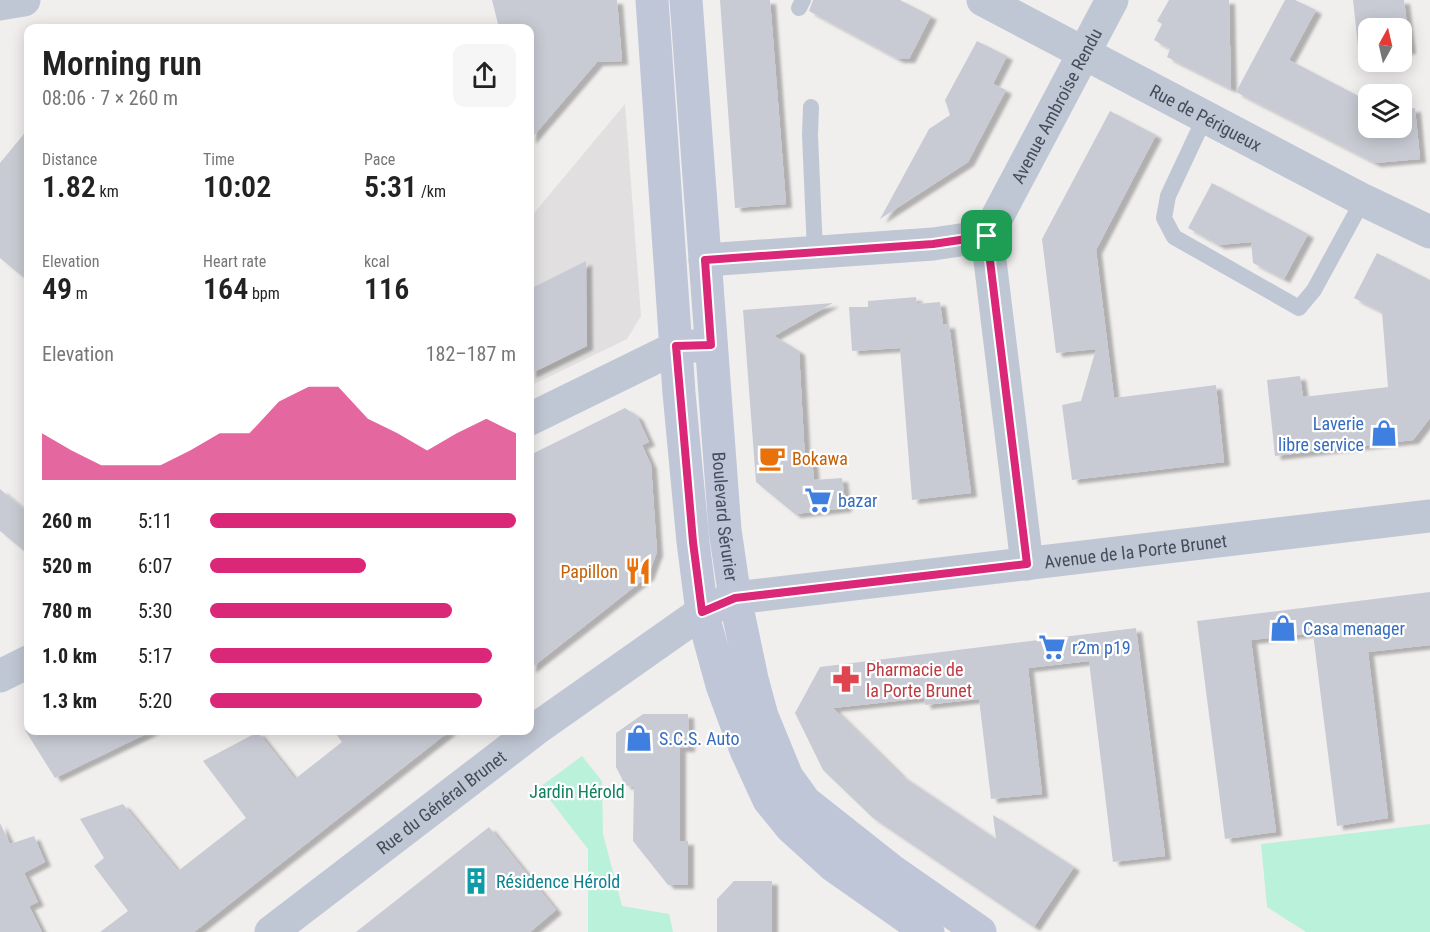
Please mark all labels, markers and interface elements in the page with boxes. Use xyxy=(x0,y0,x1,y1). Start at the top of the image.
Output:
north arrow xyxy=(1358,18,1412,72)
map controls xyxy=(1358,18,1412,138)
street label: Avenue Ambroise Rendu xyxy=(1006,24,1106,187)
text: Morning run xyxy=(42,44,202,83)
button: share xyxy=(453,44,516,107)
street label: Rue de Périgueux xyxy=(1147,79,1265,155)
button: layers xyxy=(1358,84,1412,138)
text: 08:06 · 7 × 260 m xyxy=(42,86,178,110)
text: Distance xyxy=(42,150,97,169)
text: Time xyxy=(203,150,235,169)
text: Pace xyxy=(364,150,395,169)
text: 1.82 xyxy=(42,169,96,204)
text: 10:02 xyxy=(203,169,271,204)
text: 5:31 xyxy=(364,169,417,204)
text: km xyxy=(96,182,119,201)
text: /km xyxy=(417,182,446,201)
pin xyxy=(961,210,1012,261)
icon: arrive xyxy=(970,219,1003,252)
text: Elevation xyxy=(42,252,100,271)
text: Heart rate xyxy=(203,252,266,271)
text: kcal xyxy=(364,252,390,271)
text: 49 xyxy=(42,271,72,306)
text: 164 xyxy=(203,271,248,306)
text: 116 xyxy=(364,271,409,306)
text: m xyxy=(72,284,88,303)
text: bpm xyxy=(248,284,280,303)
text: Elevation xyxy=(42,342,114,366)
text: 182–187 m xyxy=(426,342,516,366)
place label: Laverie libre service xyxy=(1278,413,1364,455)
shop icon: Laverie libre service xyxy=(1369,418,1399,448)
cafe icon: Bokawa xyxy=(757,443,787,473)
place label: Bokawa xyxy=(792,448,848,469)
street label: Boulevard Sérurier xyxy=(709,451,743,583)
supermarket icon: bazar xyxy=(803,485,833,515)
place label: bazar xyxy=(838,490,878,511)
text: 260 m xyxy=(42,509,92,533)
text: 5:11 xyxy=(138,509,172,533)
street label: Avenue de la Porte Brunet xyxy=(1043,530,1228,572)
text: 520 m xyxy=(42,554,92,578)
text: 6:07 xyxy=(138,554,172,578)
restaurant icon: Papillon xyxy=(623,556,653,586)
place label: Papillon xyxy=(560,561,618,582)
text: 780 m xyxy=(42,599,92,623)
text: 5:30 xyxy=(138,599,172,623)
shop icon: Casa menager xyxy=(1268,613,1298,643)
place label: Casa menager xyxy=(1303,618,1405,639)
supermarket icon: r2m p19 xyxy=(1037,632,1067,662)
place label: r2m p19 xyxy=(1072,637,1131,658)
text: 1.0 km xyxy=(42,644,97,668)
text: 5:17 xyxy=(138,644,172,668)
place label: Pharmacie de la Porte Brunet xyxy=(866,659,972,701)
pharmacy icon: Pharmacie de la Porte Brunet xyxy=(831,664,861,694)
text: 1.3 km xyxy=(42,689,97,713)
text: 5:20 xyxy=(138,689,172,713)
shop icon: S.C.S. Auto xyxy=(624,723,654,753)
place label: S.C.S. Auto xyxy=(659,728,739,749)
street label: Rue du Général Brunet xyxy=(372,746,510,858)
park label: Jardin Hérold xyxy=(529,781,625,802)
building icon: Résidence Hérold xyxy=(461,866,491,896)
place label: Résidence Hérold xyxy=(496,871,620,892)

